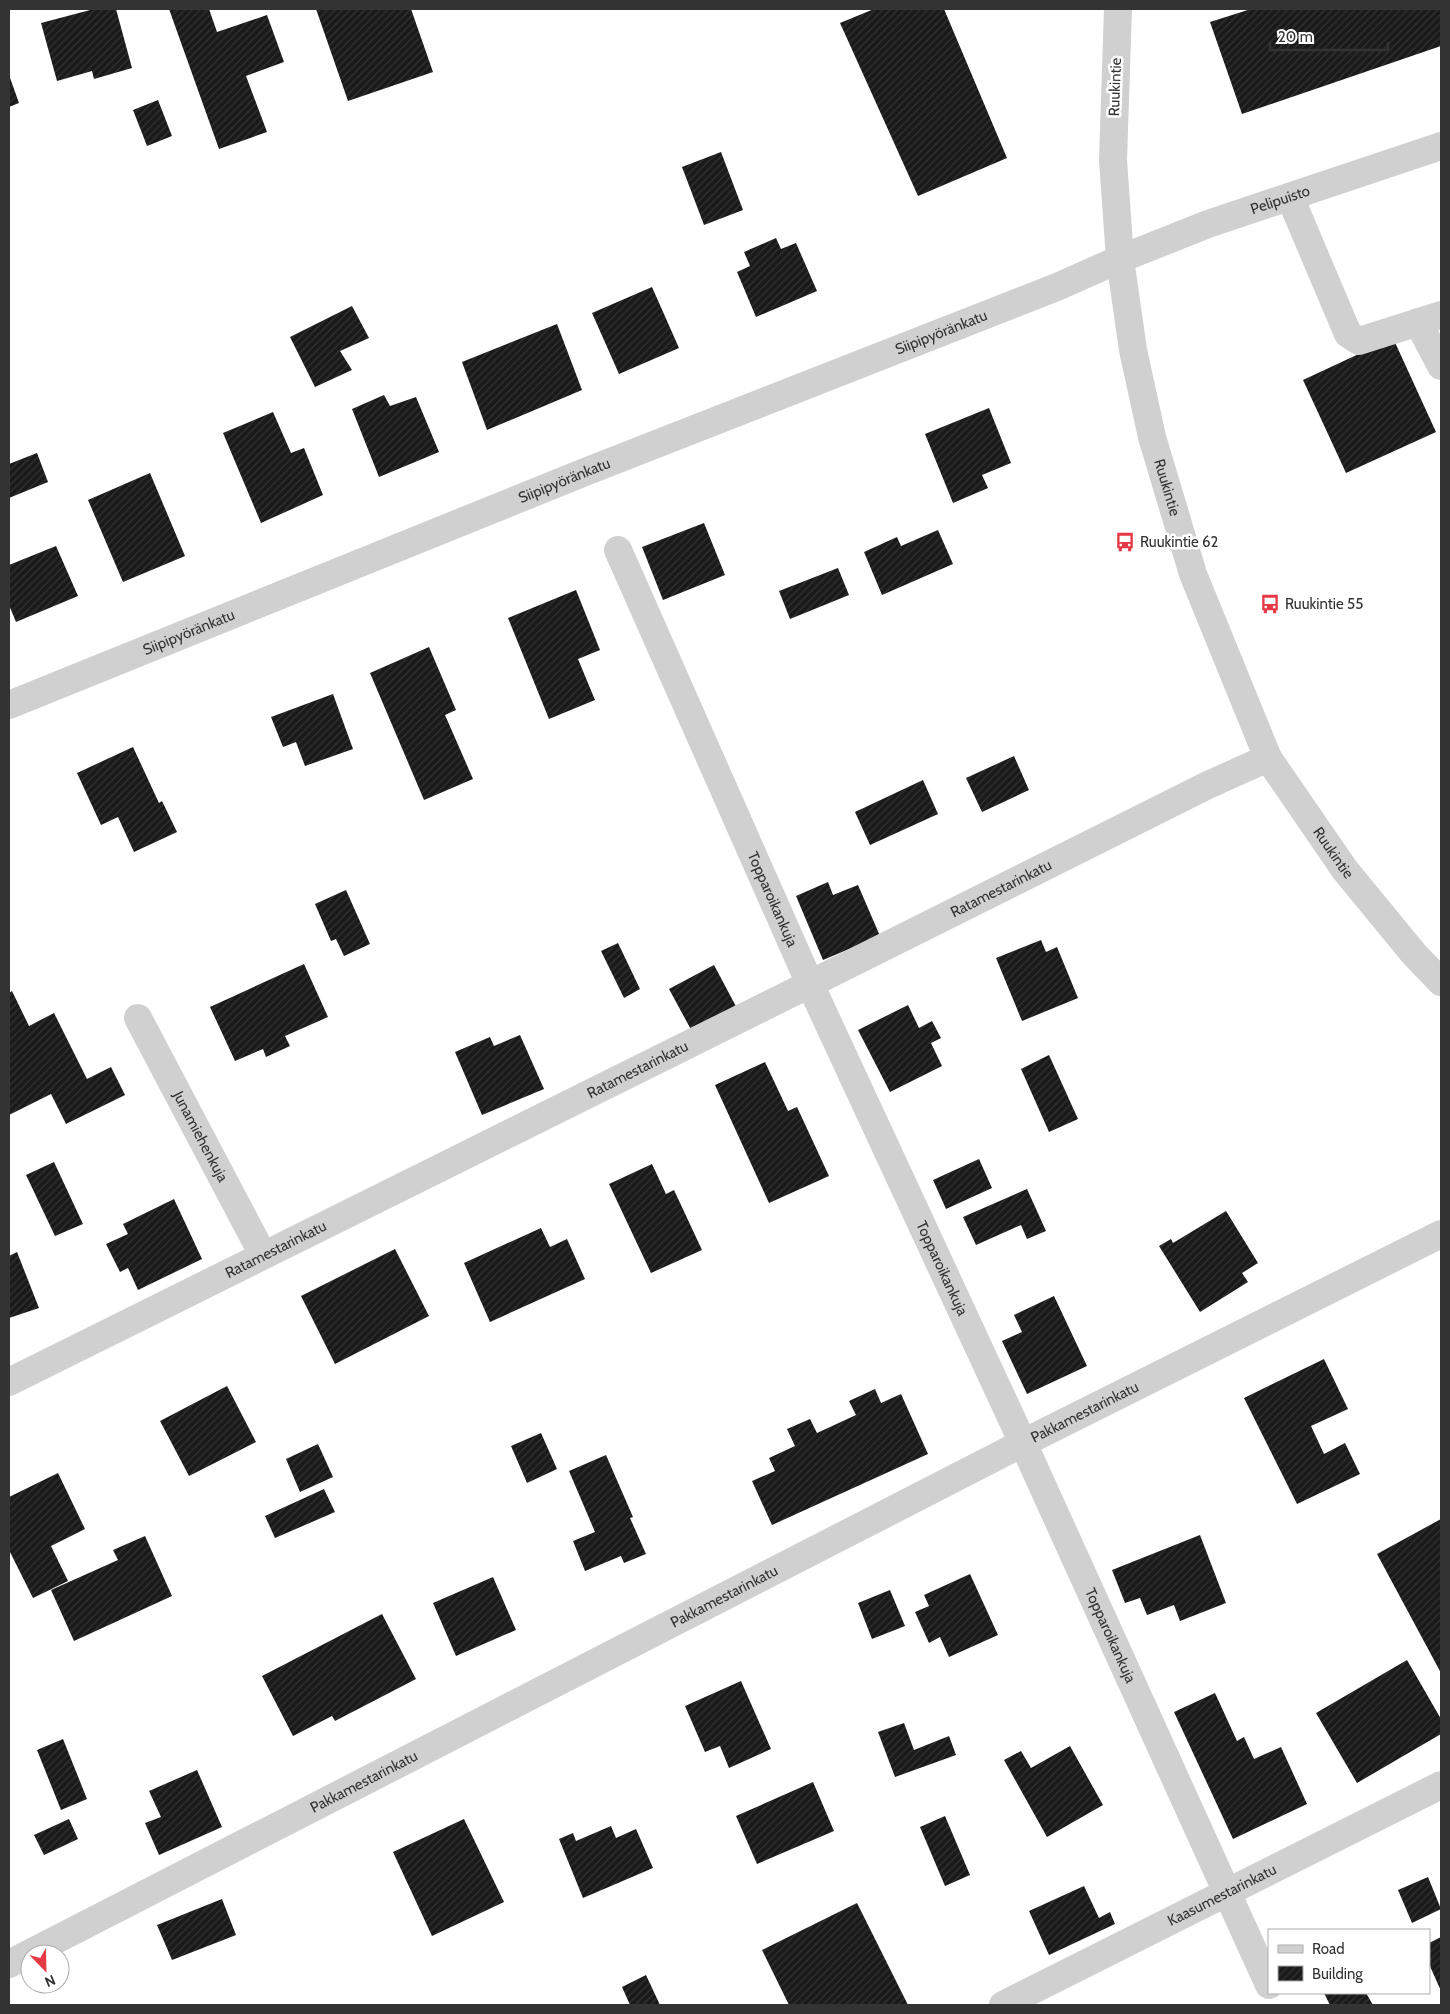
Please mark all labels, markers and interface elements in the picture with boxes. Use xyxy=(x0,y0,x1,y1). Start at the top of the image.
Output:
scale bar xyxy=(1270,20,1388,52)
text: 20 m xyxy=(1278,28,1313,46)
street label: Ruukintie xyxy=(1105,57,1125,117)
street label: Pelipuisto xyxy=(1248,182,1312,218)
street label: Siipipyöränkatu xyxy=(893,306,990,359)
street label: Siipipyöränkatu xyxy=(516,454,613,507)
street label: Ruukintie xyxy=(1150,457,1184,519)
bus stop icon: Ruukintie 62 xyxy=(1114,531,1136,553)
place label: Ruukintie 62 xyxy=(1140,533,1219,551)
bus stop icon: Ruukintie 55 xyxy=(1259,593,1281,615)
place label: Ruukintie 55 xyxy=(1285,595,1363,613)
street label: Siipipyöränkatu xyxy=(140,606,237,659)
street label: Ruukintie xyxy=(1309,823,1358,882)
street label: Topparoikankuja xyxy=(744,849,802,950)
street label: Ratamestarinkatu xyxy=(948,856,1055,921)
street label: Ratamestarinkatu xyxy=(584,1037,691,1102)
street label: Junamiehenkuja xyxy=(169,1087,232,1186)
street label: Ratamestarinkatu xyxy=(222,1217,329,1282)
street label: Topparoikankuja xyxy=(912,1218,972,1319)
street label: Pakkamestarinkatu xyxy=(1028,1378,1142,1447)
street label: Pakkamestarinkatu xyxy=(667,1561,781,1632)
street label: Topparoikankuja xyxy=(1081,1585,1140,1686)
street label: Pakkamestarinkatu xyxy=(307,1747,421,1817)
street label: Kaasumestarinkatu xyxy=(1165,1860,1279,1930)
legend xyxy=(1268,1929,1430,1994)
text: Road xyxy=(1312,1940,1345,1958)
north arrow xyxy=(20,1944,70,1994)
text: Building xyxy=(1312,1965,1363,1983)
text: N xyxy=(42,1971,58,1991)

